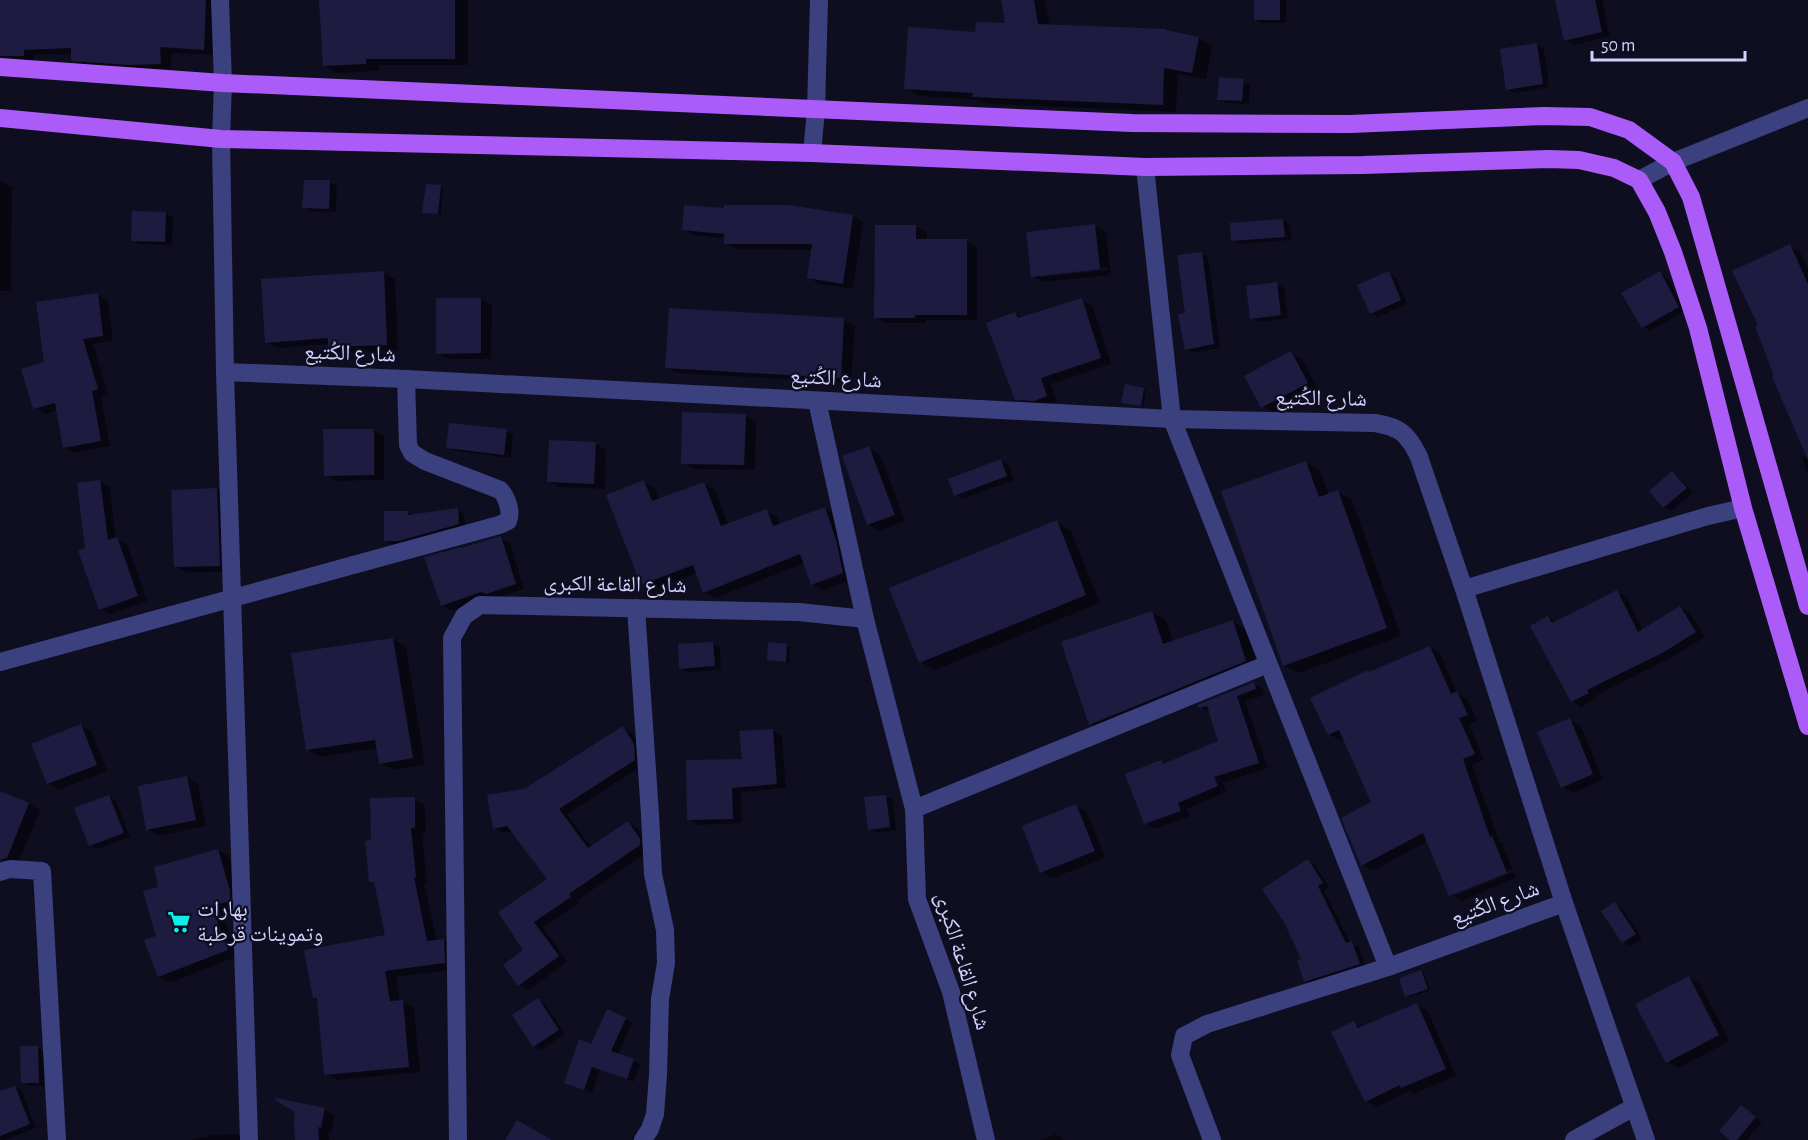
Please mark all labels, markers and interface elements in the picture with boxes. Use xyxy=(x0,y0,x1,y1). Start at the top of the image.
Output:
scale bar xyxy=(1592,24,1745,62)
text: 50 m xyxy=(1601,37,1635,55)
street label: شارع الكُتيع xyxy=(304,340,396,368)
street label: شارع الكُتيع xyxy=(789,364,882,393)
street label: شارع الكُتيع xyxy=(1275,386,1367,412)
street label: شارع القاعة الكبرى xyxy=(543,572,687,598)
street label: شارع الكُتيع xyxy=(1448,877,1543,931)
street label: شارع القاعة الكبرى xyxy=(930,889,994,1033)
place label: بهارات وتموينات قرطبة xyxy=(197,898,323,946)
supermarket icon: بهارات وتموينات قرطبة xyxy=(166,909,192,935)

